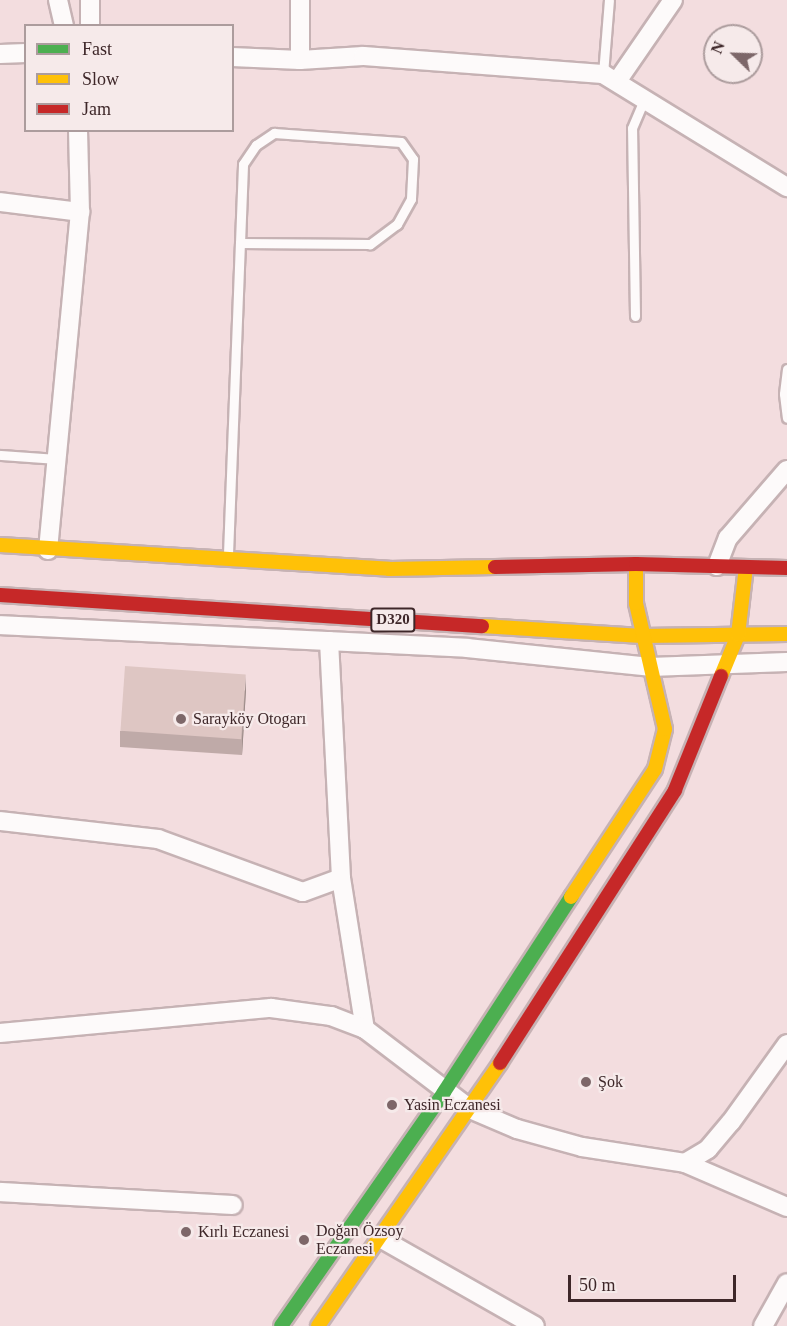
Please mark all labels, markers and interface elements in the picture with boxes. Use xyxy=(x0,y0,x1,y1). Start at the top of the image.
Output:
legend xyxy=(24,24,234,132)
north arrow xyxy=(703,24,763,84)
text: Fast xyxy=(82,39,112,59)
text: N xyxy=(708,39,728,56)
text: Slow xyxy=(82,69,119,89)
text: Jam xyxy=(82,99,111,119)
road number: D320 xyxy=(369,608,417,632)
place label: Sarayköy Otogarı xyxy=(193,709,306,729)
marker: Sarayköy Otogarı xyxy=(174,712,188,726)
place label: Şok xyxy=(598,1072,623,1092)
marker: Şok xyxy=(579,1075,593,1089)
place label: Yasin Eczanesi xyxy=(404,1095,501,1115)
marker: Yasin Eczanesi xyxy=(385,1098,399,1112)
place label: Doğan Özsoy Eczanesi xyxy=(316,1221,404,1259)
place label: Kırlı Eczanesi xyxy=(198,1222,289,1242)
marker: Kırlı Eczanesi xyxy=(179,1225,193,1239)
marker: Doğan Özsoy Eczanesi xyxy=(297,1233,311,1247)
scale bar xyxy=(571,1263,739,1301)
text: 50 m xyxy=(579,1275,616,1295)

